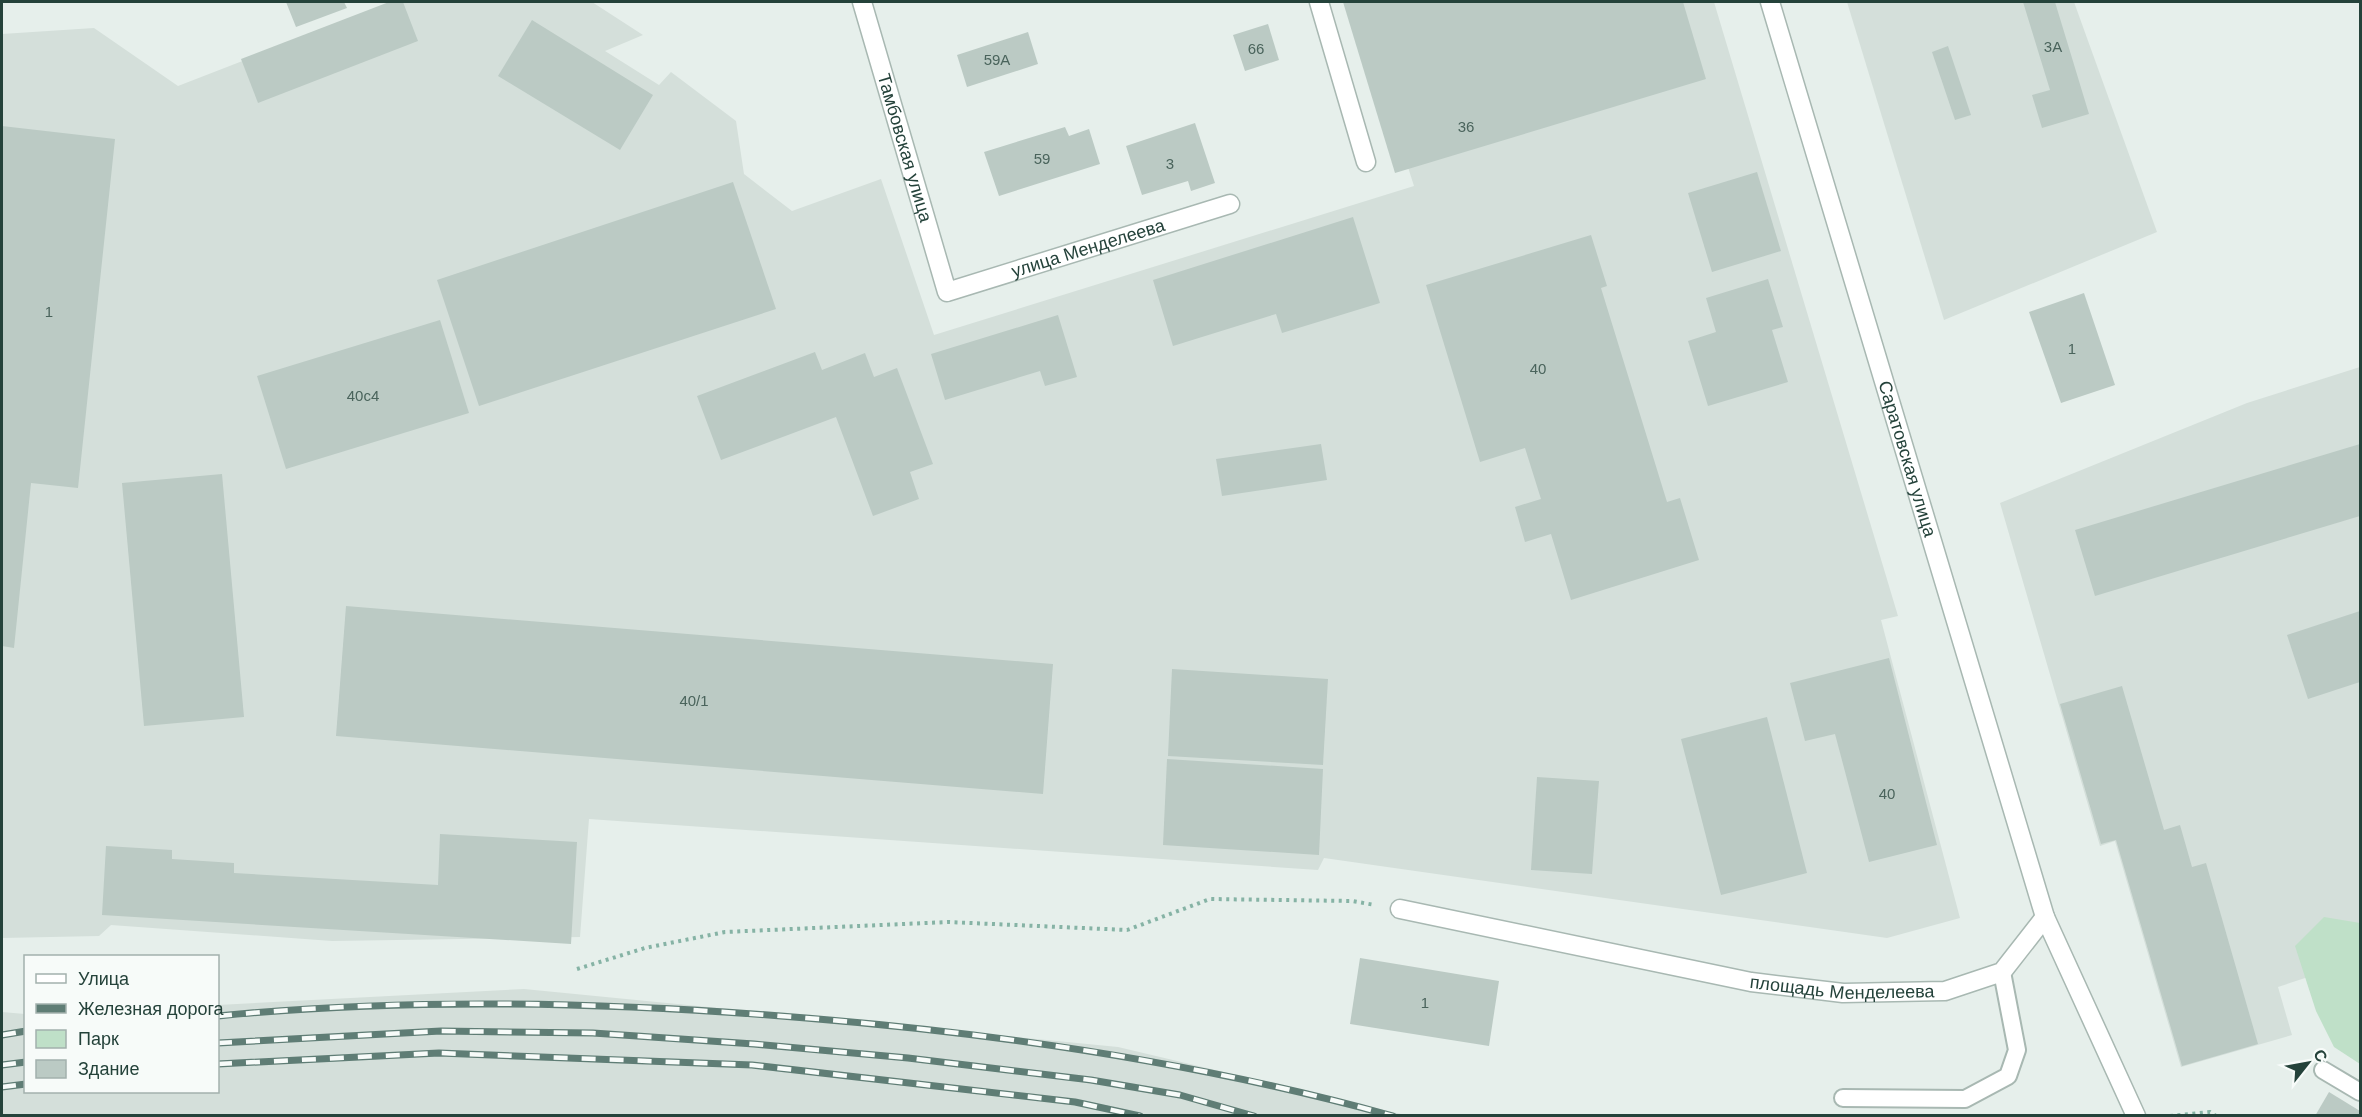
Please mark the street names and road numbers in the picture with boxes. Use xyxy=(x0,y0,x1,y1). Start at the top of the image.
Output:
street label: Тамбовская улица xyxy=(874,71,936,225)
street label: улица Менделеева xyxy=(1009,215,1168,281)
street label: Саратовская улица xyxy=(1874,378,1940,540)
street label: площадь Менделеева xyxy=(1749,972,1936,1003)

